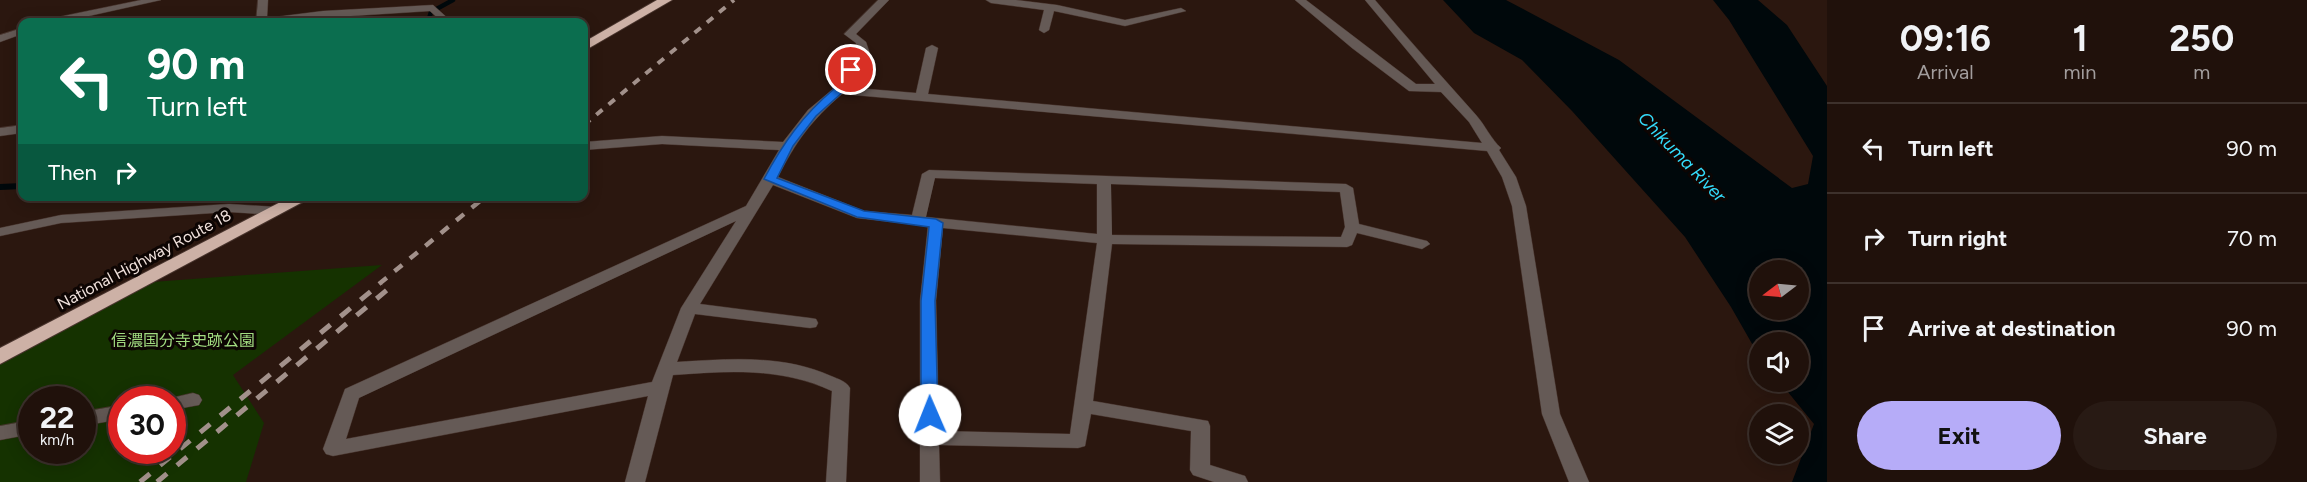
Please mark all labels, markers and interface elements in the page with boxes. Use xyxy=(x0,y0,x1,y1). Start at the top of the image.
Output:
text: 09:16 xyxy=(1900,17,1991,60)
text: 1 xyxy=(2072,17,2088,60)
text: 250 xyxy=(2169,17,2234,60)
text: 90 m xyxy=(147,39,245,90)
icon: left xyxy=(48,42,126,120)
pin xyxy=(825,44,876,95)
icon: arrive xyxy=(834,53,867,86)
text: Arrival xyxy=(1917,60,1974,84)
text: min xyxy=(2064,60,2096,84)
text: m xyxy=(2193,60,2210,84)
text: Turn left xyxy=(147,90,247,123)
water label: Chikuma River xyxy=(1633,107,1731,207)
icon: left xyxy=(1857,132,1890,165)
text: Turn left xyxy=(1908,135,1994,162)
text: 90 m xyxy=(2226,135,2277,162)
icon: right xyxy=(109,156,142,189)
text: Then xyxy=(48,159,97,186)
street label: National Highway Route 18 xyxy=(54,205,234,313)
icon: right xyxy=(1857,222,1890,255)
text: Turn right xyxy=(1908,225,2007,252)
text: 70 m xyxy=(2227,225,2277,252)
north arrow xyxy=(1749,260,1809,320)
map controls xyxy=(1749,260,1809,464)
icon: arrive xyxy=(1857,312,1890,345)
text: Arrive at destination xyxy=(1908,315,2116,342)
text: 90 m xyxy=(2226,315,2277,342)
park label: 信濃国分寺史跡公園 xyxy=(111,331,255,350)
button: sound xyxy=(1749,332,1809,392)
position arrow xyxy=(898,383,962,447)
speed limit sign: 30 xyxy=(108,386,186,464)
text: 22 xyxy=(40,399,74,436)
button: Exit xyxy=(1857,401,2061,470)
button: Share xyxy=(2073,401,2277,470)
button: layers xyxy=(1749,404,1809,464)
text: km/h xyxy=(40,431,74,449)

